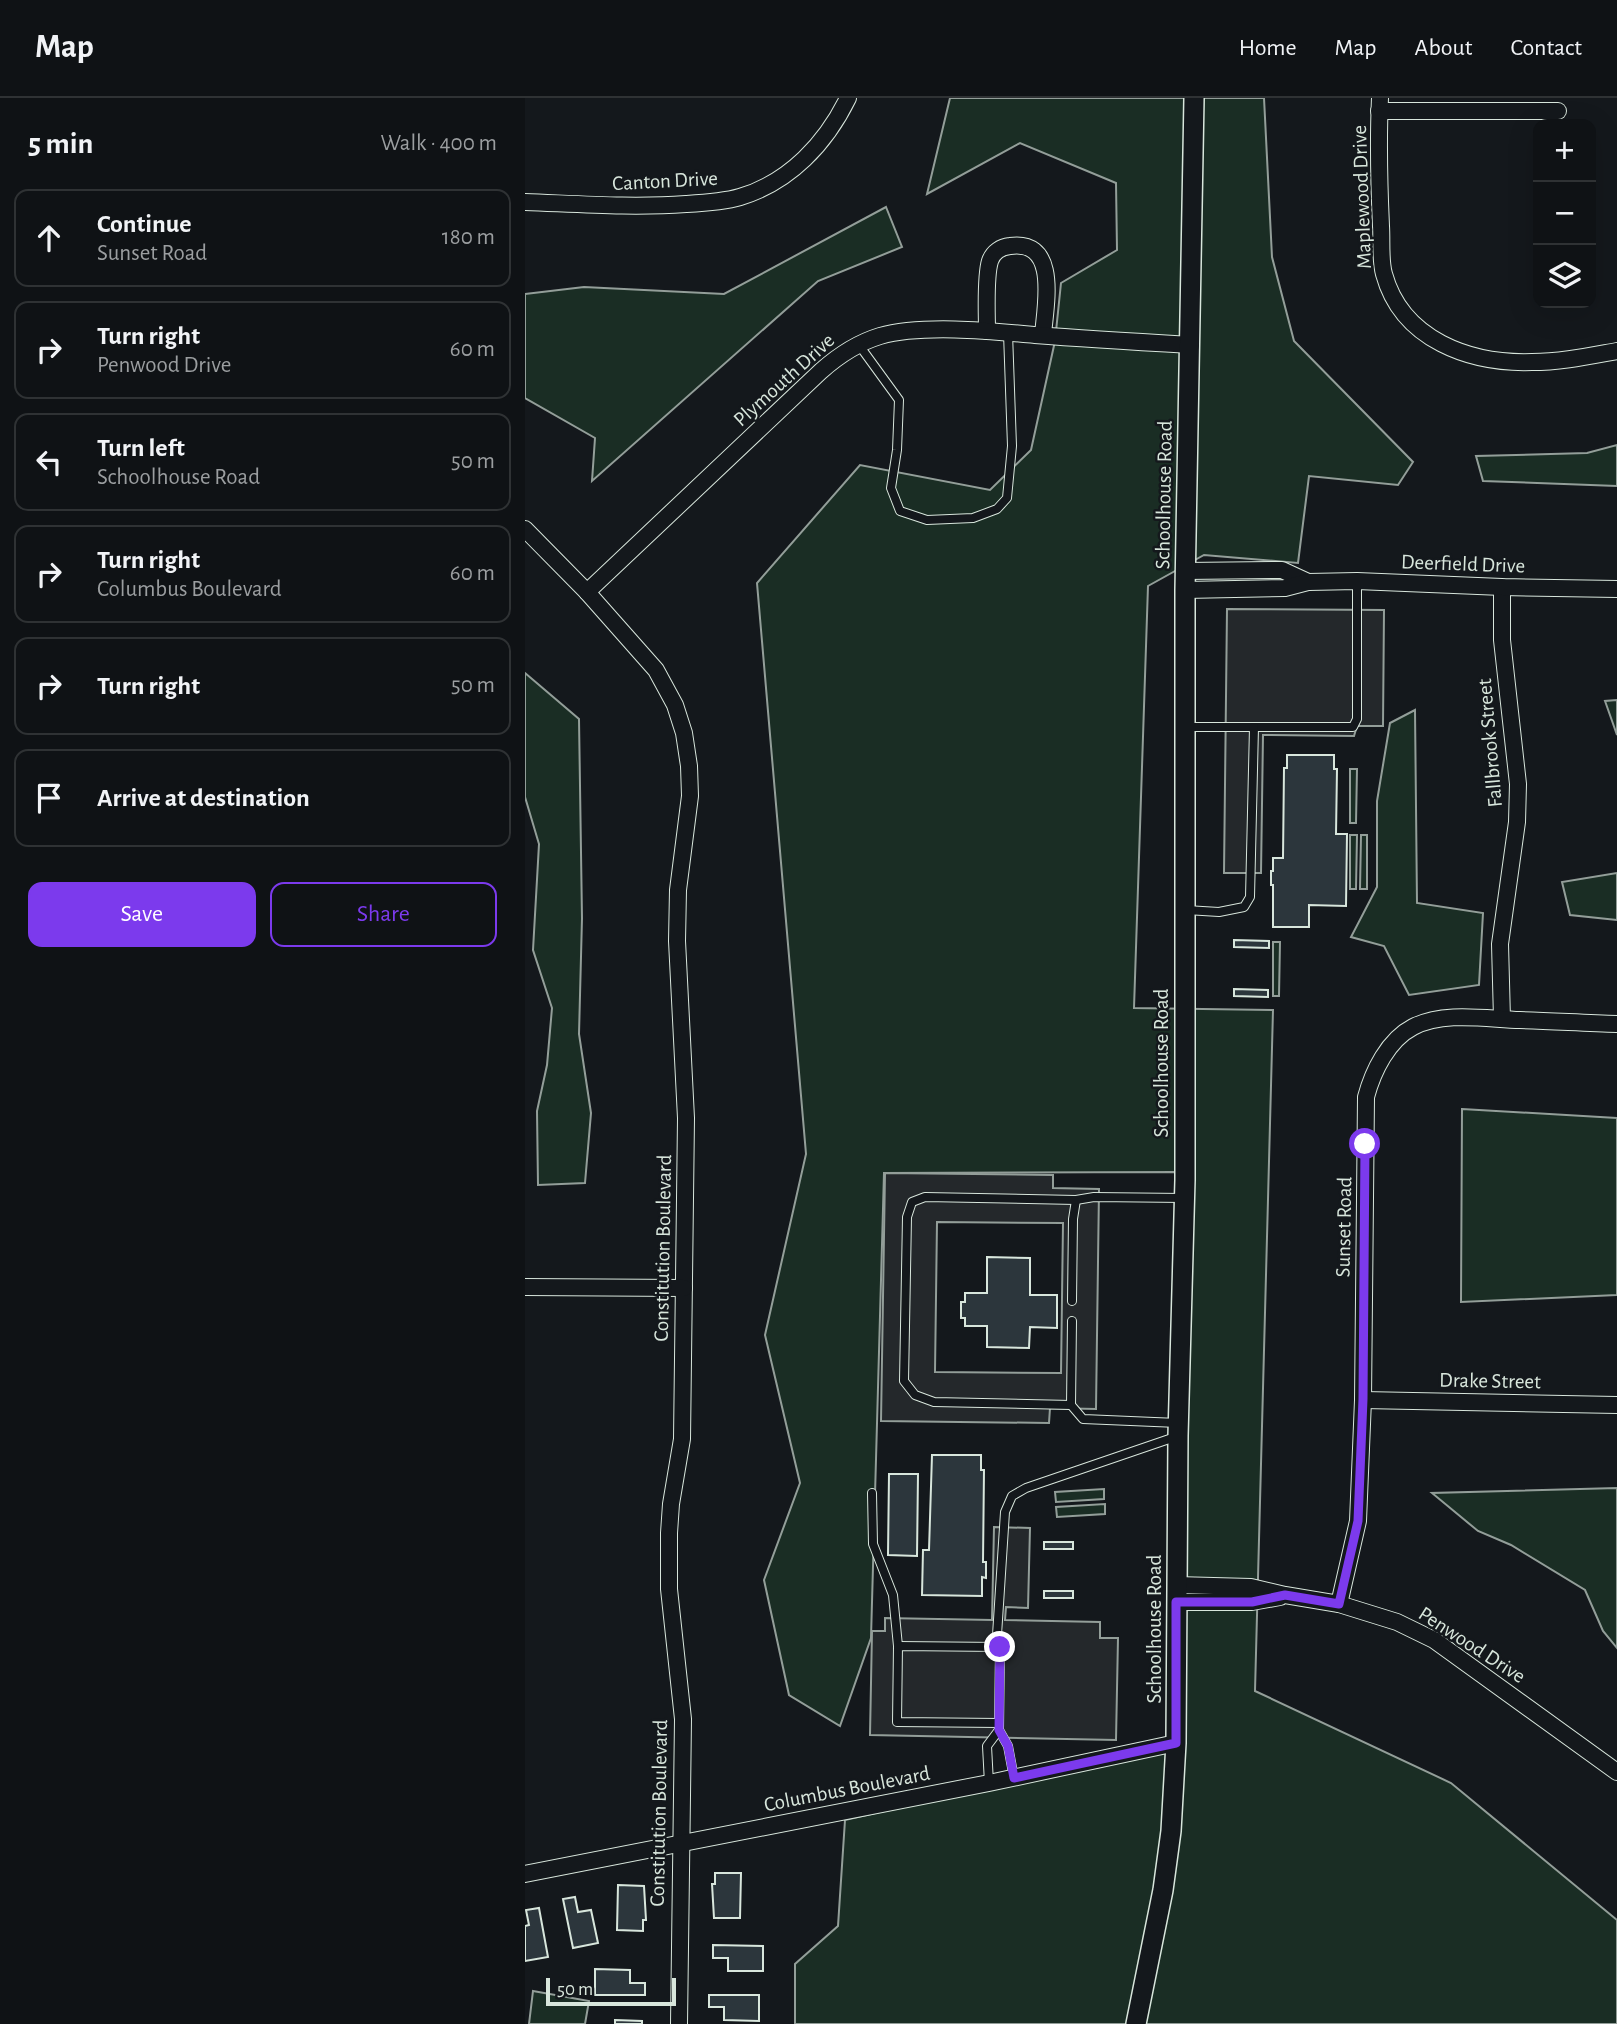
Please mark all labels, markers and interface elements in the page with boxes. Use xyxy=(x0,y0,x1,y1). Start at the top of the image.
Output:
text: Map xyxy=(35,31,94,64)
text: Home xyxy=(1239,36,1297,60)
text: Map xyxy=(1335,36,1377,60)
text: About xyxy=(1415,36,1472,60)
text: Contact xyxy=(1510,36,1582,60)
map controls xyxy=(1533,119,1596,308)
button: + xyxy=(1533,119,1596,182)
street label: Maplewood Drive xyxy=(1349,125,1375,269)
text: 5 min xyxy=(28,129,93,159)
text: Walk · 400 m xyxy=(381,132,497,155)
street label: Canton Drive xyxy=(612,168,718,194)
button: − xyxy=(1533,182,1596,245)
text: Continue xyxy=(97,211,192,237)
icon: ahead xyxy=(30,219,68,257)
text: 180 m xyxy=(442,226,495,249)
text: Sunset Road xyxy=(97,242,207,265)
button: layers xyxy=(1533,245,1596,308)
text: Turn right xyxy=(97,323,200,349)
street label: Plymouth Drive xyxy=(730,329,838,431)
icon: right xyxy=(30,331,68,369)
text: 60 m xyxy=(450,338,495,361)
text: Penwood Drive xyxy=(97,354,231,377)
street label: Schoolhouse Road xyxy=(1152,420,1176,570)
text: Turn left xyxy=(97,435,185,461)
icon: left xyxy=(30,443,68,481)
text: 50 m xyxy=(451,450,495,473)
text: Schoolhouse Road xyxy=(97,466,260,489)
text: Turn right xyxy=(97,547,200,573)
street label: Deerfield Drive xyxy=(1401,551,1525,577)
icon: right xyxy=(30,555,68,593)
text: 60 m xyxy=(450,562,495,585)
text: Columbus Boulevard xyxy=(97,578,282,601)
icon: right xyxy=(30,667,68,705)
text: Turn right xyxy=(97,673,200,699)
text: 50 m xyxy=(451,674,495,697)
street label: Fallbrook Street xyxy=(1474,678,1506,808)
icon: arrive xyxy=(30,779,68,817)
text: Arrive at destination xyxy=(97,785,310,811)
button: Save xyxy=(28,882,256,947)
button: Share xyxy=(270,882,497,947)
street label: Schoolhouse Road xyxy=(1151,988,1172,1137)
route start xyxy=(1349,1128,1380,1159)
street label: Constitution Boulevard xyxy=(651,1154,675,1342)
street label: Sunset Road xyxy=(1333,1176,1355,1277)
street label: Drake Street xyxy=(1439,1370,1541,1392)
street label: Schoolhouse Road xyxy=(1144,1554,1165,1703)
street label: Penwood Drive xyxy=(1415,1603,1529,1687)
route end xyxy=(984,1631,1015,1662)
street label: Constitution Boulevard xyxy=(647,1719,671,1907)
street label: Columbus Boulevard xyxy=(762,1763,932,1815)
scale bar xyxy=(546,1975,675,2007)
text: 50 m xyxy=(557,1980,593,1999)

